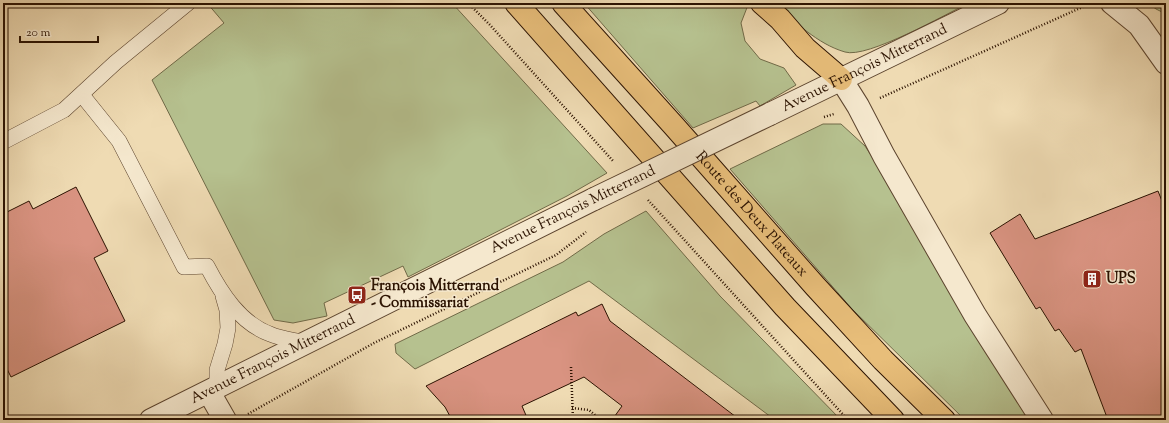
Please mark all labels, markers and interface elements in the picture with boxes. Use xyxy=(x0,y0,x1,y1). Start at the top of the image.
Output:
scale bar xyxy=(20,18,98,44)
street label: Avenue François Mitterrand xyxy=(778,19,951,117)
text: 20 m xyxy=(26,24,51,42)
street label: Route des Deux Plateaux xyxy=(690,147,813,281)
street label: Avenue François Mitterrand xyxy=(487,161,660,259)
building icon: UPS xyxy=(1081,268,1103,290)
place label: UPS xyxy=(1106,269,1136,290)
place label: François Mitterrand - Commissariat xyxy=(371,276,500,314)
bus stop icon: François Mitterrand - Commissariat xyxy=(346,284,368,306)
street label: Avenue François Mitterrand xyxy=(187,309,359,409)

